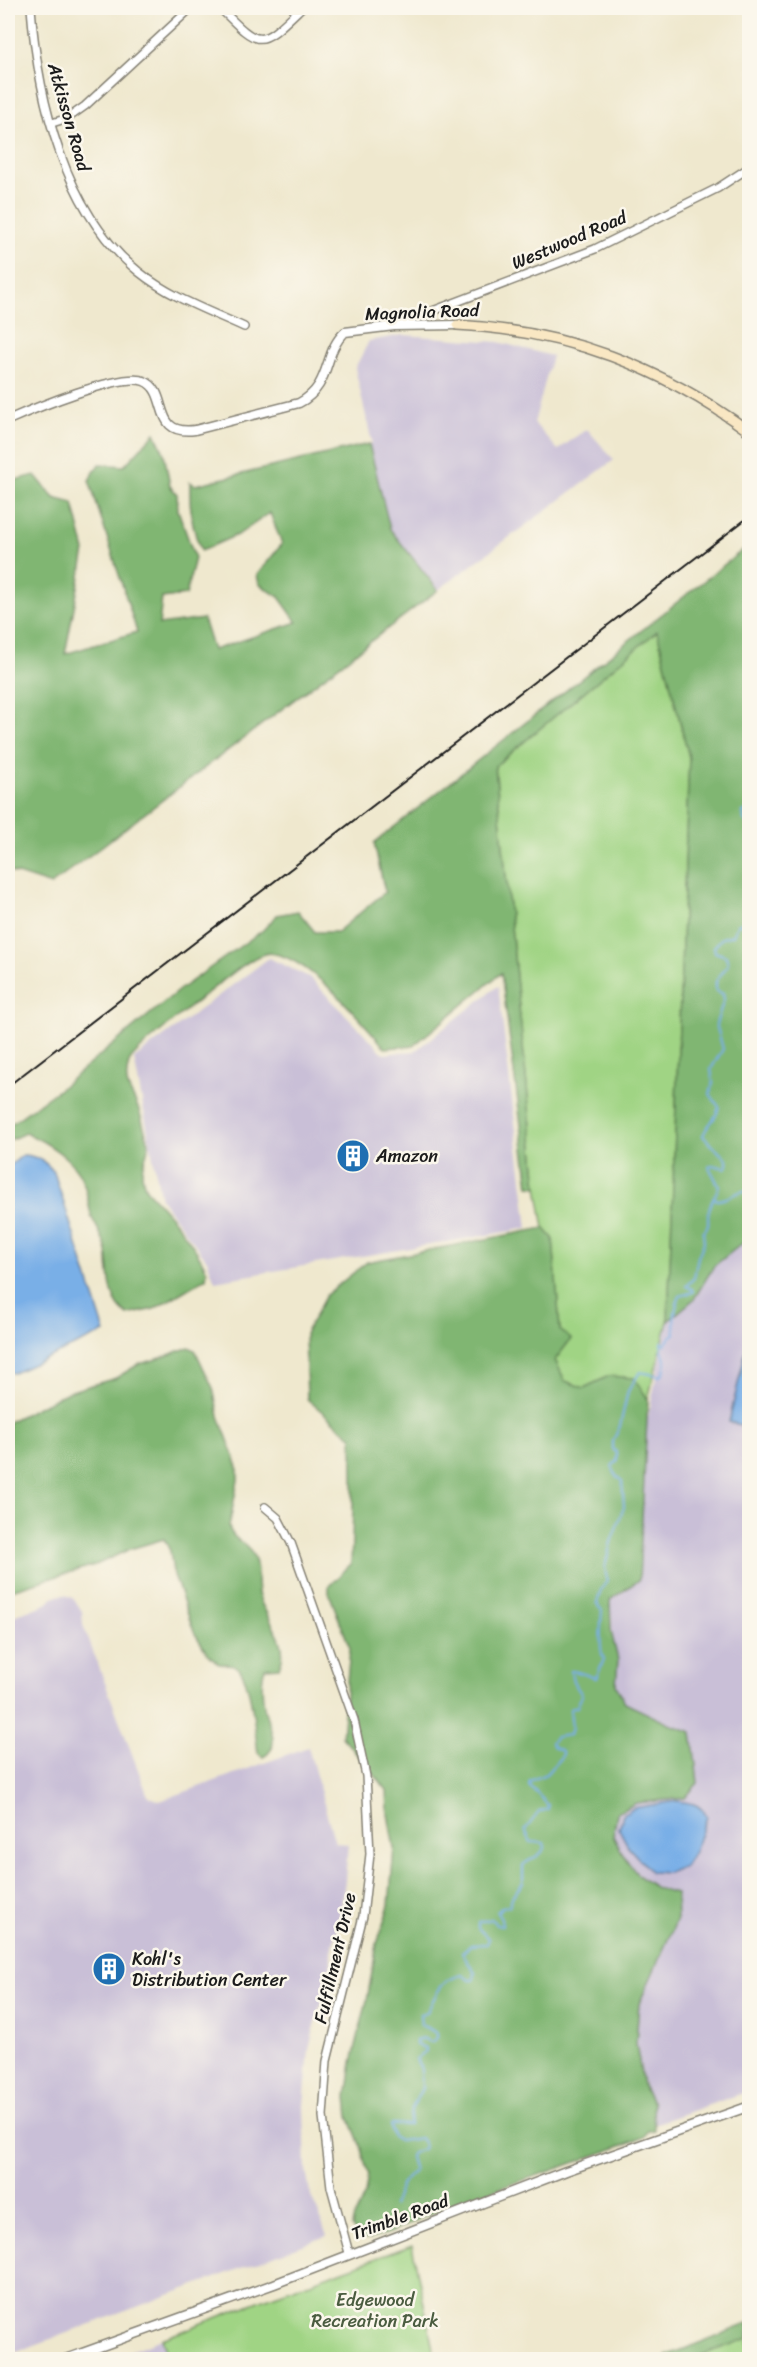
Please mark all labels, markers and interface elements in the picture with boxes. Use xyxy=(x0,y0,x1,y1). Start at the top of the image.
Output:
street label: Atkisson Road xyxy=(38,58,100,177)
street label: Westwood Road xyxy=(506,201,633,279)
street label: Magnolia Road xyxy=(364,294,481,330)
building icon: Amazon xyxy=(335,1138,371,1174)
place label: Amazon xyxy=(375,1140,438,1172)
street label: Fulfillment Drive xyxy=(304,1889,366,2027)
place label: Kohl's Distribution Center xyxy=(132,1943,288,1996)
building icon: Kohl's Distribution Center xyxy=(91,1951,127,1987)
street label: Trimble Road xyxy=(347,2184,455,2249)
park label: Edgewood Recreation Park xyxy=(311,2284,439,2337)

